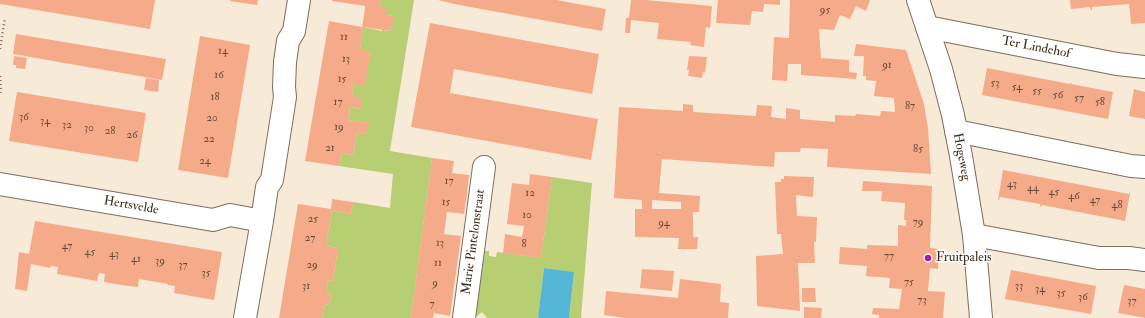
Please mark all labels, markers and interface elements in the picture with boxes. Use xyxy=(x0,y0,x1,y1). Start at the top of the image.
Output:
house number: 95 xyxy=(820,4,830,18)
house number: 11 xyxy=(340,31,348,45)
street label: Ter Lindehof xyxy=(1000,34,1072,62)
house number: 14 xyxy=(218,45,228,59)
house number: 13 xyxy=(342,53,350,67)
house number: 91 xyxy=(882,59,892,73)
house number: 16 xyxy=(214,69,224,83)
house number: 15 xyxy=(338,73,346,87)
house number: 53 xyxy=(990,77,1000,91)
house number: 54 xyxy=(1012,81,1022,95)
house number: 55 xyxy=(1032,85,1042,99)
house number: 56 xyxy=(1053,89,1063,103)
house number: 18 xyxy=(210,91,220,105)
house number: 57 xyxy=(1074,92,1084,106)
house number: 17 xyxy=(334,96,342,110)
house number: 58 xyxy=(1095,96,1105,110)
house number: 87 xyxy=(905,100,915,114)
house number: 36 xyxy=(19,111,29,125)
house number: 20 xyxy=(206,112,218,126)
house number: 34 xyxy=(40,115,50,129)
house number: 32 xyxy=(62,119,72,133)
house number: 19 xyxy=(334,121,344,135)
house number: 30 xyxy=(84,122,94,136)
house number: 28 xyxy=(105,125,115,139)
house number: 26 xyxy=(126,129,138,143)
street label: Hogeweg xyxy=(949,132,973,182)
house number: 22 xyxy=(203,133,215,147)
house number: 21 xyxy=(325,142,335,156)
house number: 85 xyxy=(913,143,923,157)
house number: 24 xyxy=(199,155,211,169)
house number: 17 xyxy=(445,175,453,189)
house number: 43 xyxy=(1007,178,1017,192)
house number: 44 xyxy=(1027,182,1039,196)
house number: 45 xyxy=(1049,186,1059,200)
house number: 12 xyxy=(525,187,535,201)
street label: Marie Pintelonstraat xyxy=(459,188,489,296)
house number: 46 xyxy=(1068,190,1080,204)
street label: Hertsvelde xyxy=(102,194,160,218)
house number: 47 xyxy=(1090,194,1100,208)
house number: 15 xyxy=(442,196,450,210)
house number: 48 xyxy=(1111,199,1123,213)
house number: 10 xyxy=(522,209,532,223)
house number: 25 xyxy=(308,213,318,227)
house number: 79 xyxy=(913,216,923,230)
house number: 94 xyxy=(658,217,670,231)
house number: 27 xyxy=(305,232,315,246)
house number: 13 xyxy=(436,237,444,251)
house number: 8 xyxy=(521,238,527,252)
house number: 47 xyxy=(62,240,72,254)
house number: 45 xyxy=(85,246,95,260)
house number: 43 xyxy=(109,248,119,262)
house number: 77 xyxy=(884,250,894,264)
place label: Fruitpaleis xyxy=(936,250,992,266)
house number: 41 xyxy=(131,253,141,267)
marker: Fruitpaleis xyxy=(923,253,933,263)
house number: 39 xyxy=(155,255,165,269)
house number: 11 xyxy=(434,257,442,271)
house number: 37 xyxy=(178,259,188,273)
house number: 29 xyxy=(306,259,318,273)
house number: 35 xyxy=(201,267,211,281)
house number: 75 xyxy=(904,276,914,290)
house number: 9 xyxy=(432,277,438,291)
house number: 31 xyxy=(302,280,310,294)
house number: 33 xyxy=(1015,280,1023,294)
house number: 34 xyxy=(1035,283,1045,297)
house number: 35 xyxy=(1056,287,1066,301)
house number: 36 xyxy=(1078,291,1088,305)
house number: 73 xyxy=(917,294,927,308)
house number: 37 xyxy=(1127,295,1137,309)
house number: 7 xyxy=(429,298,435,312)

